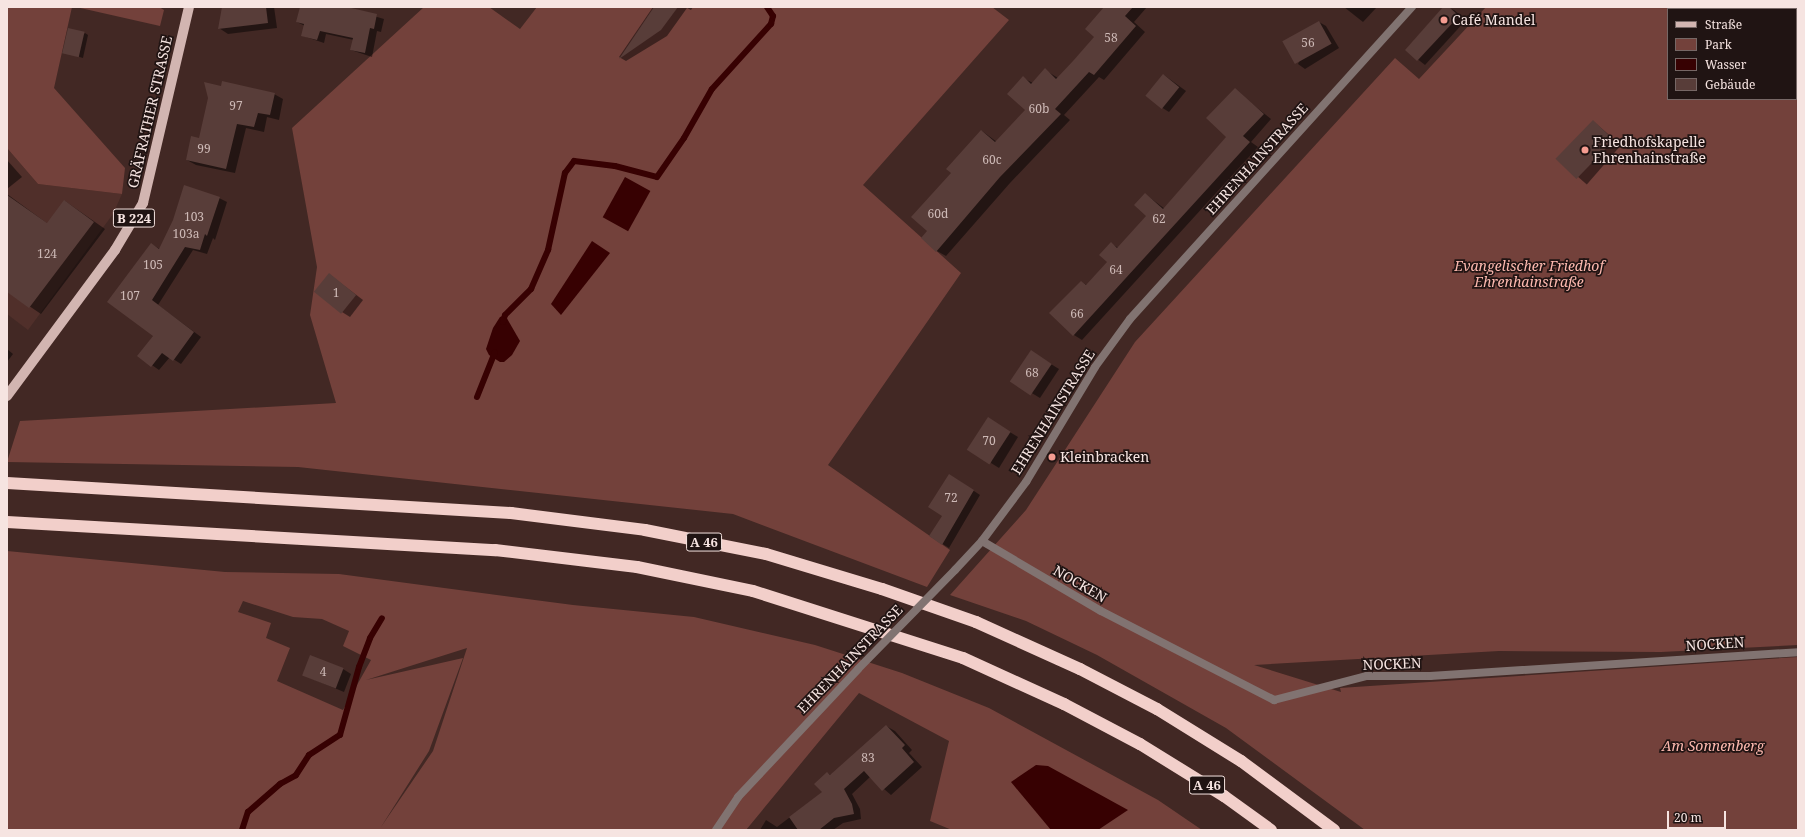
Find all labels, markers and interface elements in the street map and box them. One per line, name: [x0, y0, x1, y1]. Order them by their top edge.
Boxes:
legend: [1667, 8, 1797, 100]
place label: Café Mandel: [1452, 12, 1535, 28]
marker: Café Mandel: [1439, 15, 1449, 25]
text: Straße: [1705, 16, 1742, 33]
house number: 58: [1104, 31, 1118, 45]
street label: GRÄFRATHER STRASSE: [124, 34, 176, 190]
house number: 56: [1301, 36, 1315, 50]
text: Park: [1705, 36, 1732, 53]
text: Wasser: [1705, 56, 1746, 73]
text: Gebäude: [1705, 76, 1756, 93]
house number: 97: [229, 99, 243, 113]
street label: EHRENHAINSTRASSE: [1203, 100, 1311, 218]
house number: 60b: [1029, 102, 1049, 116]
place label: Friedhofskapelle Ehrenhainstraße: [1593, 134, 1706, 166]
house number: 99: [197, 142, 211, 156]
marker: Friedhofskapelle Ehrenhainstraße: [1580, 145, 1590, 155]
house number: 60c: [982, 153, 1002, 167]
road number: B 224: [112, 207, 156, 229]
house number: 60d: [928, 207, 948, 221]
house number: 103: [184, 210, 204, 224]
house number: 62: [1152, 212, 1166, 226]
house number: 103a: [173, 227, 199, 241]
house number: 124: [37, 247, 57, 261]
house number: 105: [143, 258, 163, 272]
park label: Evangelischer Friedhof Ehrenhainstraße: [1454, 258, 1604, 290]
house number: 64: [1109, 263, 1123, 277]
house number: 1: [333, 286, 339, 300]
house number: 107: [120, 289, 140, 303]
house number: 66: [1070, 307, 1084, 321]
street label: EHRENHAINSTRASSE: [1008, 346, 1098, 478]
house number: 68: [1025, 366, 1039, 380]
house number: 70: [982, 434, 996, 448]
place label: Kleinbracken: [1060, 449, 1149, 465]
marker: Kleinbracken: [1047, 452, 1057, 462]
house number: 72: [944, 491, 958, 505]
road number: A 46: [686, 531, 722, 553]
street label: NOCKEN: [1050, 562, 1110, 606]
street label: EHRENHAINSTRASSE: [794, 601, 906, 717]
street label: NOCKEN: [1685, 634, 1745, 654]
street label: NOCKEN: [1362, 655, 1422, 673]
house number: 4: [320, 665, 326, 679]
park label: Am Sonnenberg: [1662, 738, 1764, 754]
house number: 83: [861, 751, 875, 765]
road number: A 46: [1189, 774, 1225, 796]
scale bar: [1669, 803, 1728, 829]
text: 20 m: [1674, 809, 1702, 826]

